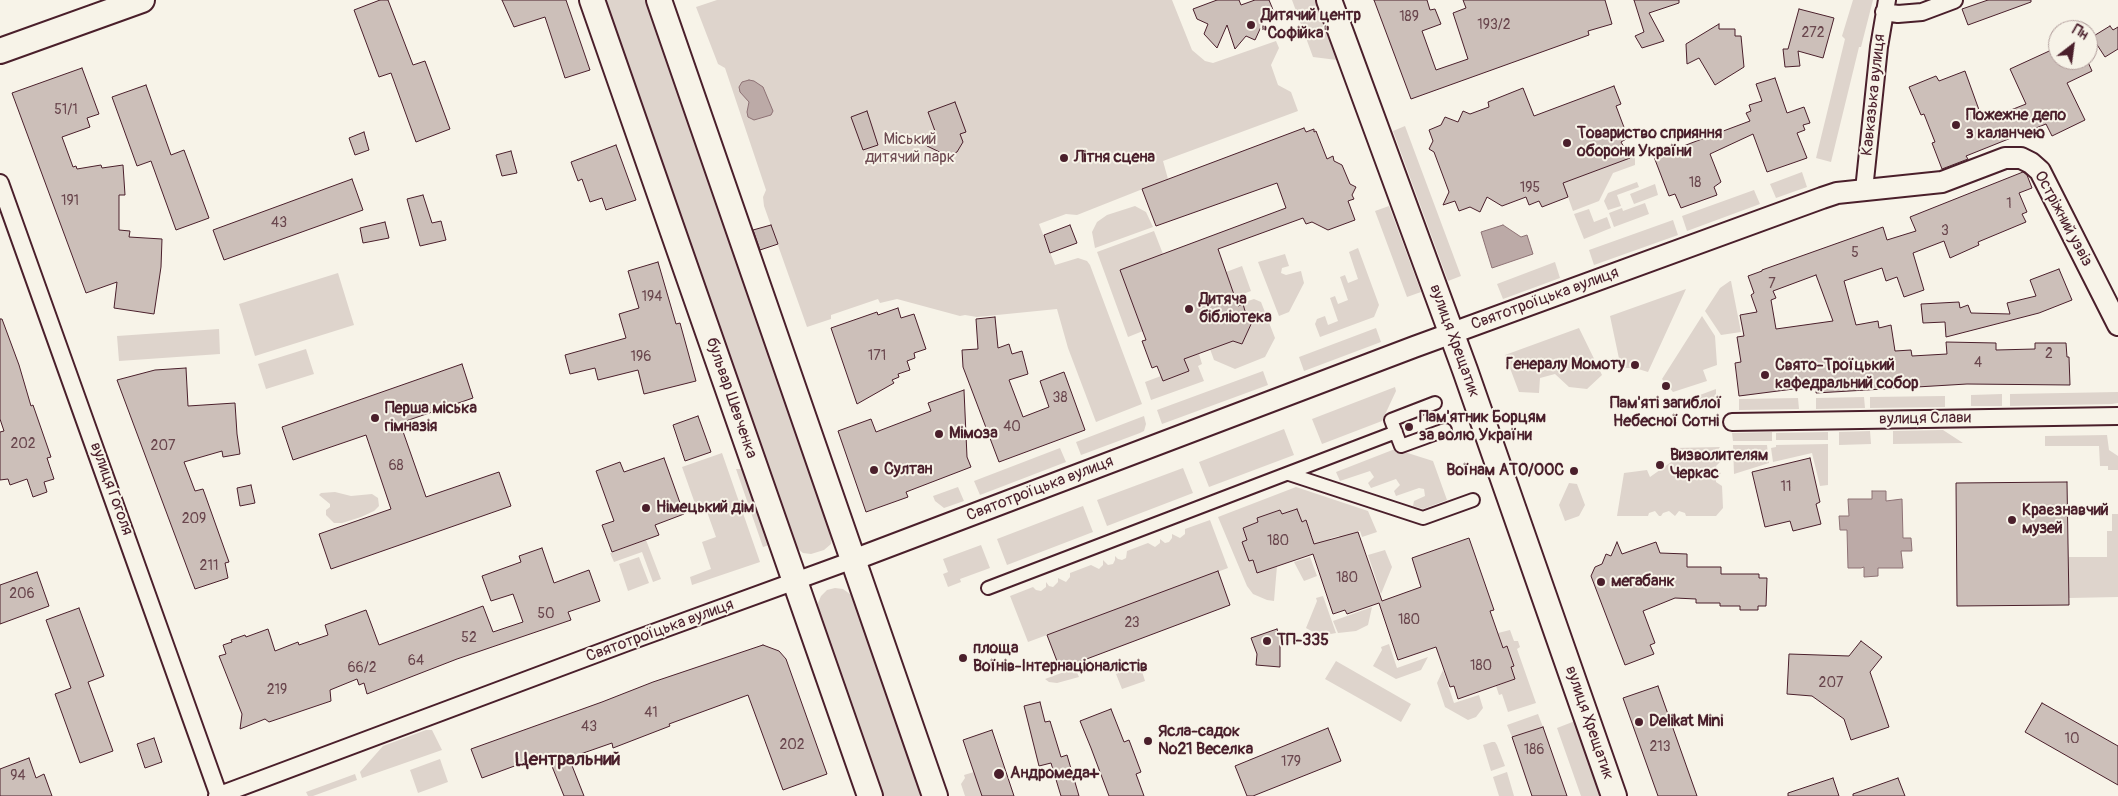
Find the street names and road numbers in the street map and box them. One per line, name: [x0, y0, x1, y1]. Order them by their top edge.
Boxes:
street label: Кавказька вулиця: [1858, 33, 1890, 157]
street label: Остріжний узвіз: [2030, 168, 2096, 270]
street label: Святотроїцька вулиця: [1469, 263, 1621, 335]
street label: вулиця Хрещатик: [1425, 282, 1483, 400]
street label: бульвар Шевченка: [701, 335, 761, 461]
street label: вулиця Слави: [1879, 409, 1971, 429]
street label: вулиця Гоголя: [85, 440, 137, 538]
street label: Святотроїцька вулиця: [964, 452, 1116, 526]
street label: Святотроїцька вулиця: [584, 595, 736, 667]
street label: вулиця Хрещатик: [1561, 664, 1617, 782]

